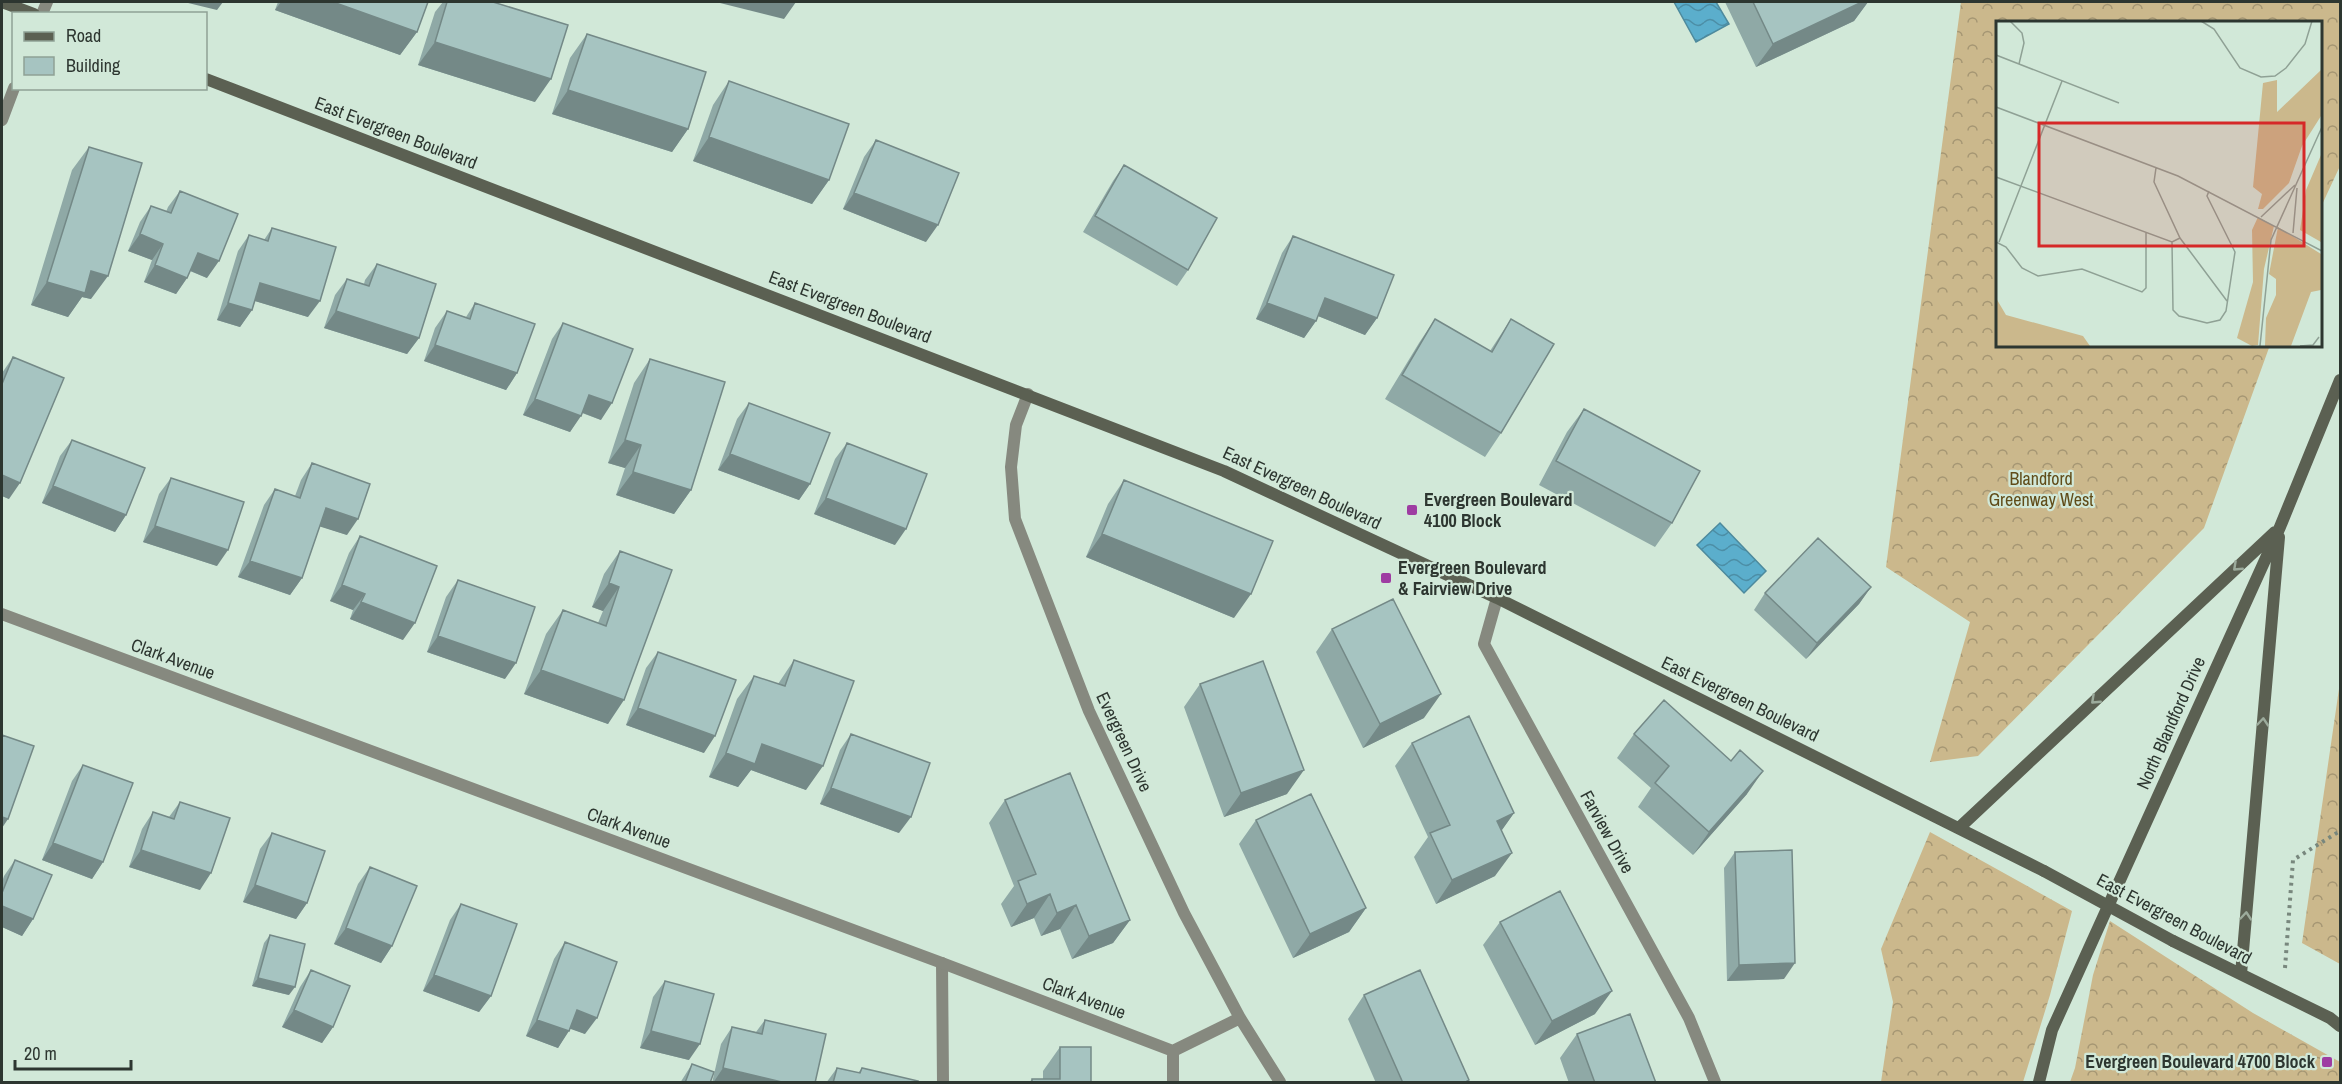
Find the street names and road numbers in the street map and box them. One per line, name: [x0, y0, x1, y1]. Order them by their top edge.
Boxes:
street label: East Evergreen Boulevard: [311, 90, 481, 175]
street label: East Evergreen Boulevard: [765, 264, 935, 349]
street label: East Evergreen Boulevard: [1219, 440, 1386, 535]
street label: Clark Avenue: [128, 632, 219, 685]
street label: East Evergreen Boulevard: [1657, 650, 1823, 748]
street label: North Blandford Drive: [2130, 653, 2211, 793]
street label: Evergreen Drive: [1090, 688, 1158, 796]
street label: Farview Drive: [1574, 786, 1640, 878]
street label: Clark Avenue: [584, 801, 675, 854]
street label: East Evergreen Boulevard: [2092, 867, 2256, 970]
street label: Clark Avenue: [1039, 970, 1130, 1025]

